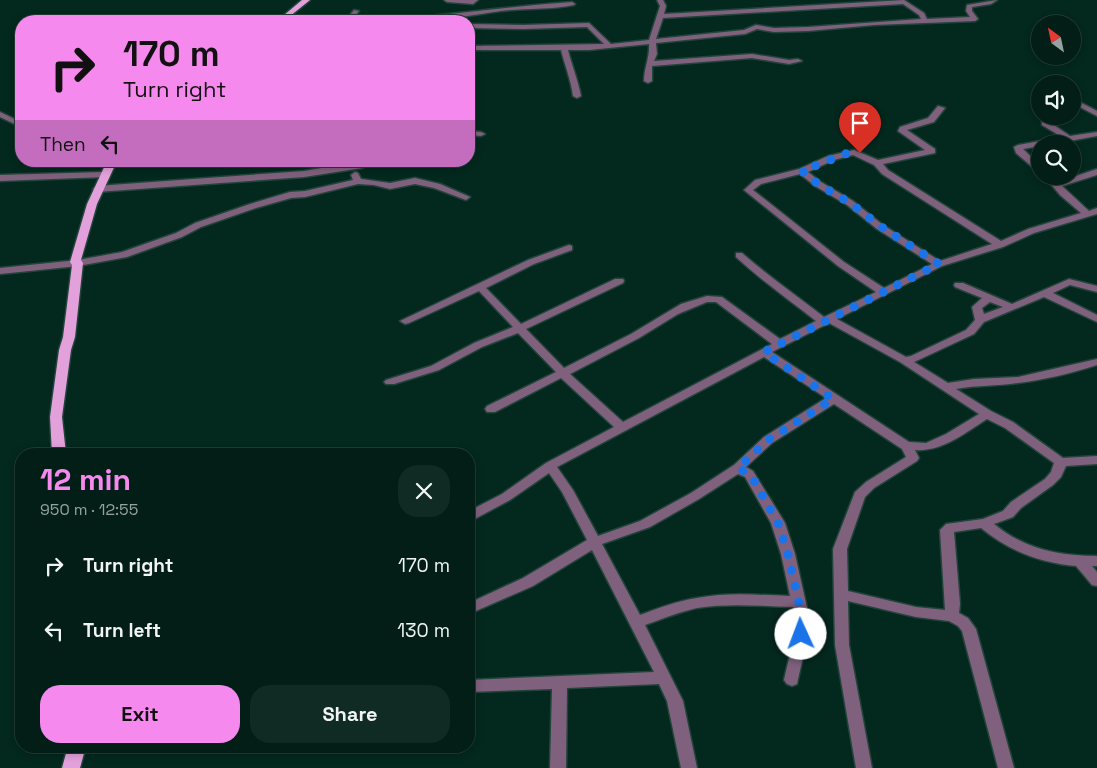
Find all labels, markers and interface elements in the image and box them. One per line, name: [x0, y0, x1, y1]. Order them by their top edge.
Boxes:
north arrow: [1031, 15, 1081, 65]
map controls: [1031, 15, 1081, 185]
text: 170 m: [123, 32, 220, 76]
icon: right: [40, 35, 105, 100]
text: Turn right: [123, 75, 226, 103]
button: sound: [1031, 75, 1081, 125]
pin: [839, 102, 881, 153]
icon: arrive: [846, 109, 874, 137]
icon: left: [96, 130, 124, 158]
text: Then: [40, 132, 86, 157]
button: search: [1031, 135, 1081, 185]
text: 12 min: [40, 460, 131, 499]
button: close: [398, 465, 450, 517]
text: 950 m · 12:55: [40, 499, 138, 520]
icon: right: [40, 552, 68, 580]
text: Turn right: [83, 553, 173, 578]
text: 170 m: [398, 553, 450, 578]
position arrow: [774, 607, 826, 659]
icon: left: [40, 617, 68, 645]
text: Turn left: [83, 618, 161, 643]
text: 130 m: [397, 618, 450, 643]
button: Exit: [40, 685, 240, 743]
button: Share: [250, 685, 450, 743]

